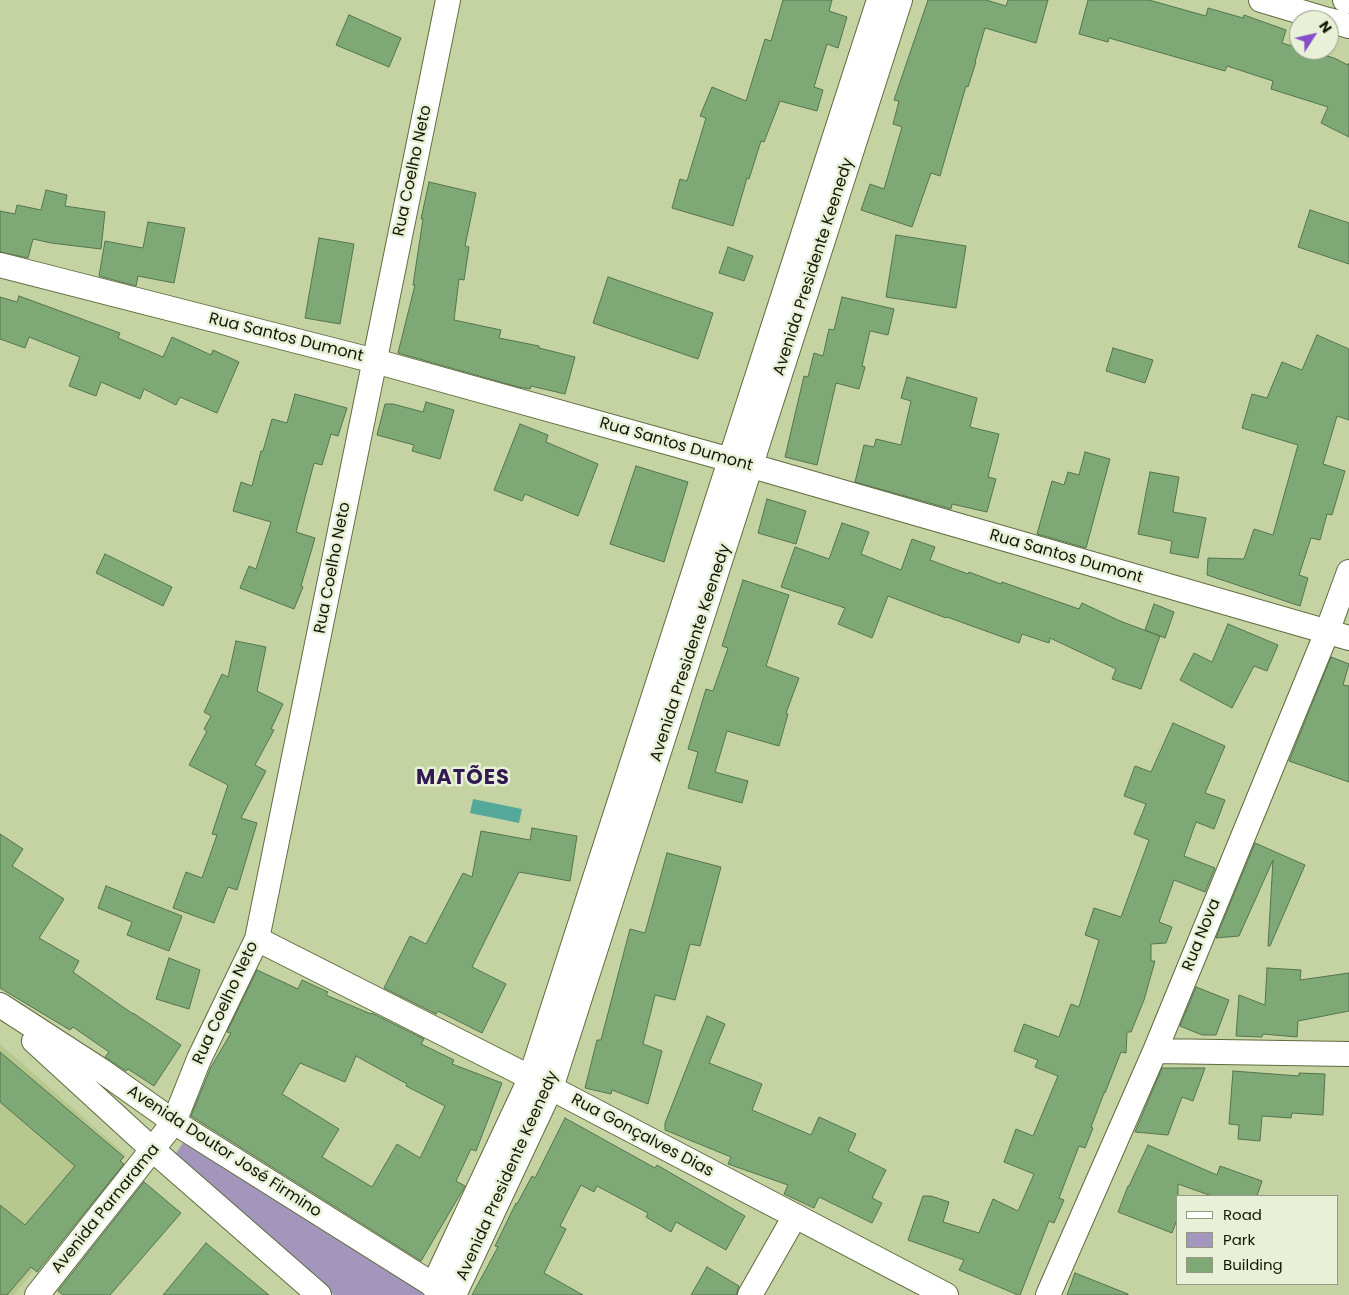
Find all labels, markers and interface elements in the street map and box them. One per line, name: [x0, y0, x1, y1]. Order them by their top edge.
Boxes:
north arrow: [1289, 10, 1339, 60]
text: N: [1314, 17, 1337, 37]
street label: Rua Coelho Neto: [390, 104, 436, 238]
street label: Avenida Presidente Keenedy: [770, 156, 858, 378]
street label: Rua Santos Dumont: [207, 310, 365, 366]
street label: Rua Santos Dumont: [597, 414, 755, 476]
street label: Rua Coelho Neto: [311, 501, 355, 635]
street label: Rua Santos Dumont: [987, 526, 1145, 588]
street label: Avenida Presidente Keenedy: [647, 542, 735, 764]
district label: MATÕES: [415, 766, 511, 792]
street label: Rua Nova: [1179, 896, 1225, 974]
street label: Rua Coelho Neto: [189, 938, 263, 1068]
street label: Avenida Presidente Keenedy: [453, 1068, 563, 1284]
street label: Avenida Doutor José Firmino: [123, 1082, 325, 1222]
street label: Rua Gonçalves Dias: [568, 1090, 716, 1182]
street label: Avenida Parnarama: [48, 1140, 164, 1278]
legend: [1176, 1195, 1339, 1285]
text: Road: [1223, 1204, 1262, 1225]
text: Park: [1223, 1229, 1255, 1250]
text: Building: [1223, 1254, 1283, 1275]

